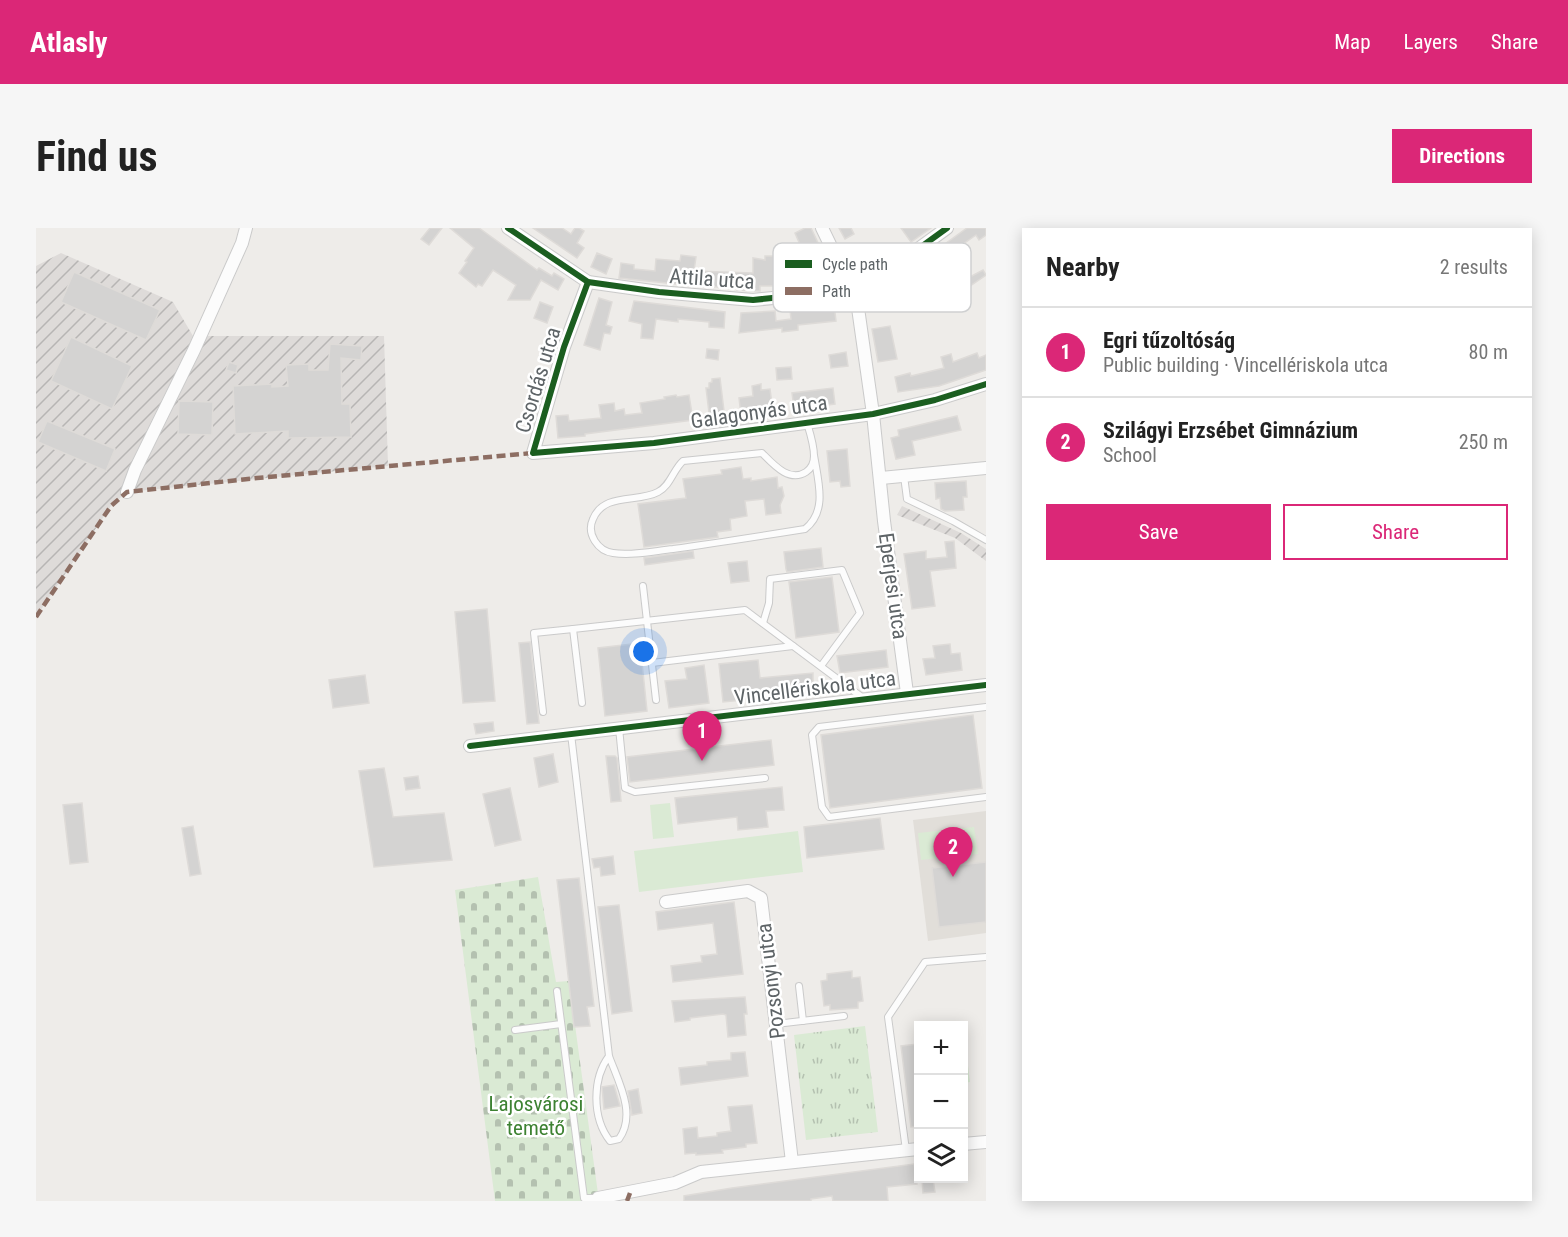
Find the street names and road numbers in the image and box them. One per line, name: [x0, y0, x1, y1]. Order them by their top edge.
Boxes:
street label: Attila utca: [669, 264, 755, 294]
street label: Csordás utca: [511, 324, 565, 436]
street label: Galagonyás utca: [689, 391, 829, 433]
street label: Eperjesi utca: [874, 531, 912, 641]
street label: Vincellériskola utca: [733, 666, 897, 710]
street label: Pozsonyi utca: [752, 922, 790, 1040]

